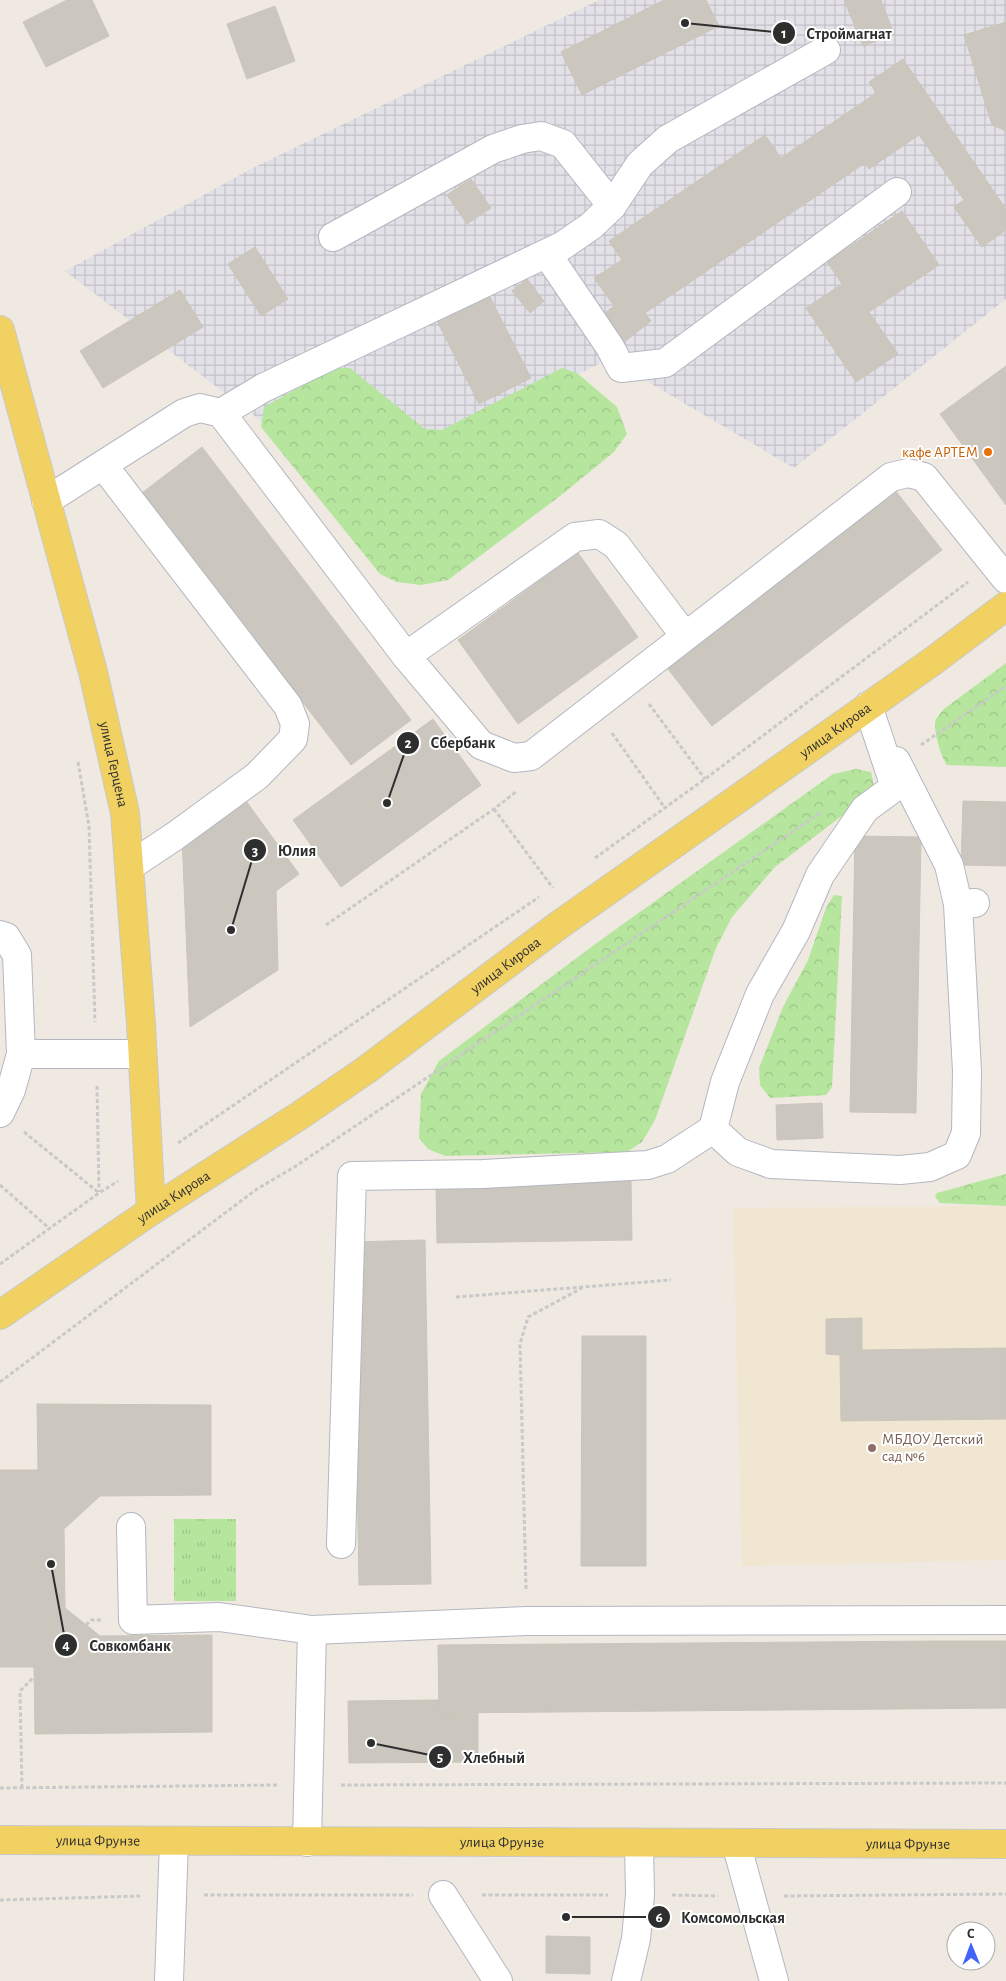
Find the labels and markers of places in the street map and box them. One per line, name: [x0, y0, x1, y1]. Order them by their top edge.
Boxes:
callout: Строймагнат: [771, 17, 902, 48]
place label: кафе АРТЕМ: [902, 445, 978, 460]
marker: кафе АРТЕМ: [982, 446, 994, 458]
callout: Сбербанк: [396, 727, 506, 758]
callout: Юлия: [243, 835, 326, 866]
place label: МБДОУ Детский сад №6: [882, 1432, 983, 1464]
marker: МБДОУ Детский сад №6: [866, 1442, 878, 1454]
callout: Совкомбанк: [54, 1630, 180, 1661]
callout: Хлебный: [428, 1742, 535, 1773]
callout: Комсомольская: [646, 1902, 795, 1933]

